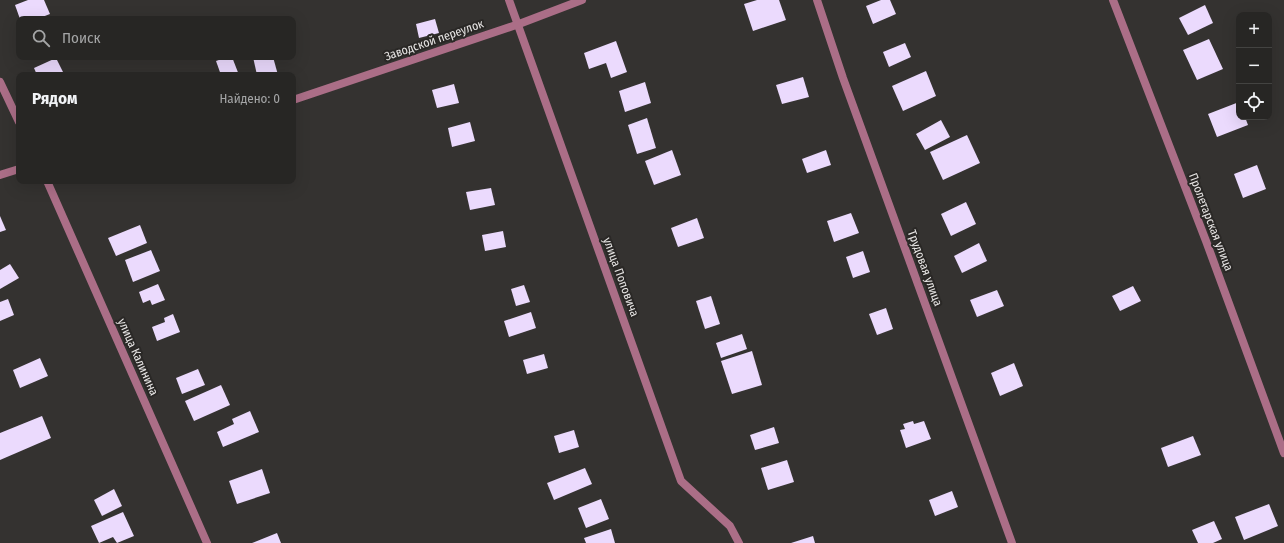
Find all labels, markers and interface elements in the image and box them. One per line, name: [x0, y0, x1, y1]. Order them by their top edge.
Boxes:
map controls: [1236, 12, 1272, 120]
button: +: [1236, 12, 1272, 48]
search box: [16, 16, 296, 60]
street label: Заводской переулок: [383, 16, 486, 64]
icon: search: [30, 27, 52, 49]
text: Поиск: [62, 29, 100, 47]
button: −: [1236, 48, 1272, 84]
button: locate: [1236, 84, 1272, 120]
text: Рядом: [32, 88, 77, 109]
text: Найдено: 0: [219, 91, 280, 106]
street label: Пролетарская улица: [1186, 171, 1236, 273]
street label: Трудовая улица: [905, 228, 945, 308]
street label: улица Поповича: [600, 235, 642, 319]
street label: улица Калинина: [115, 316, 161, 398]

